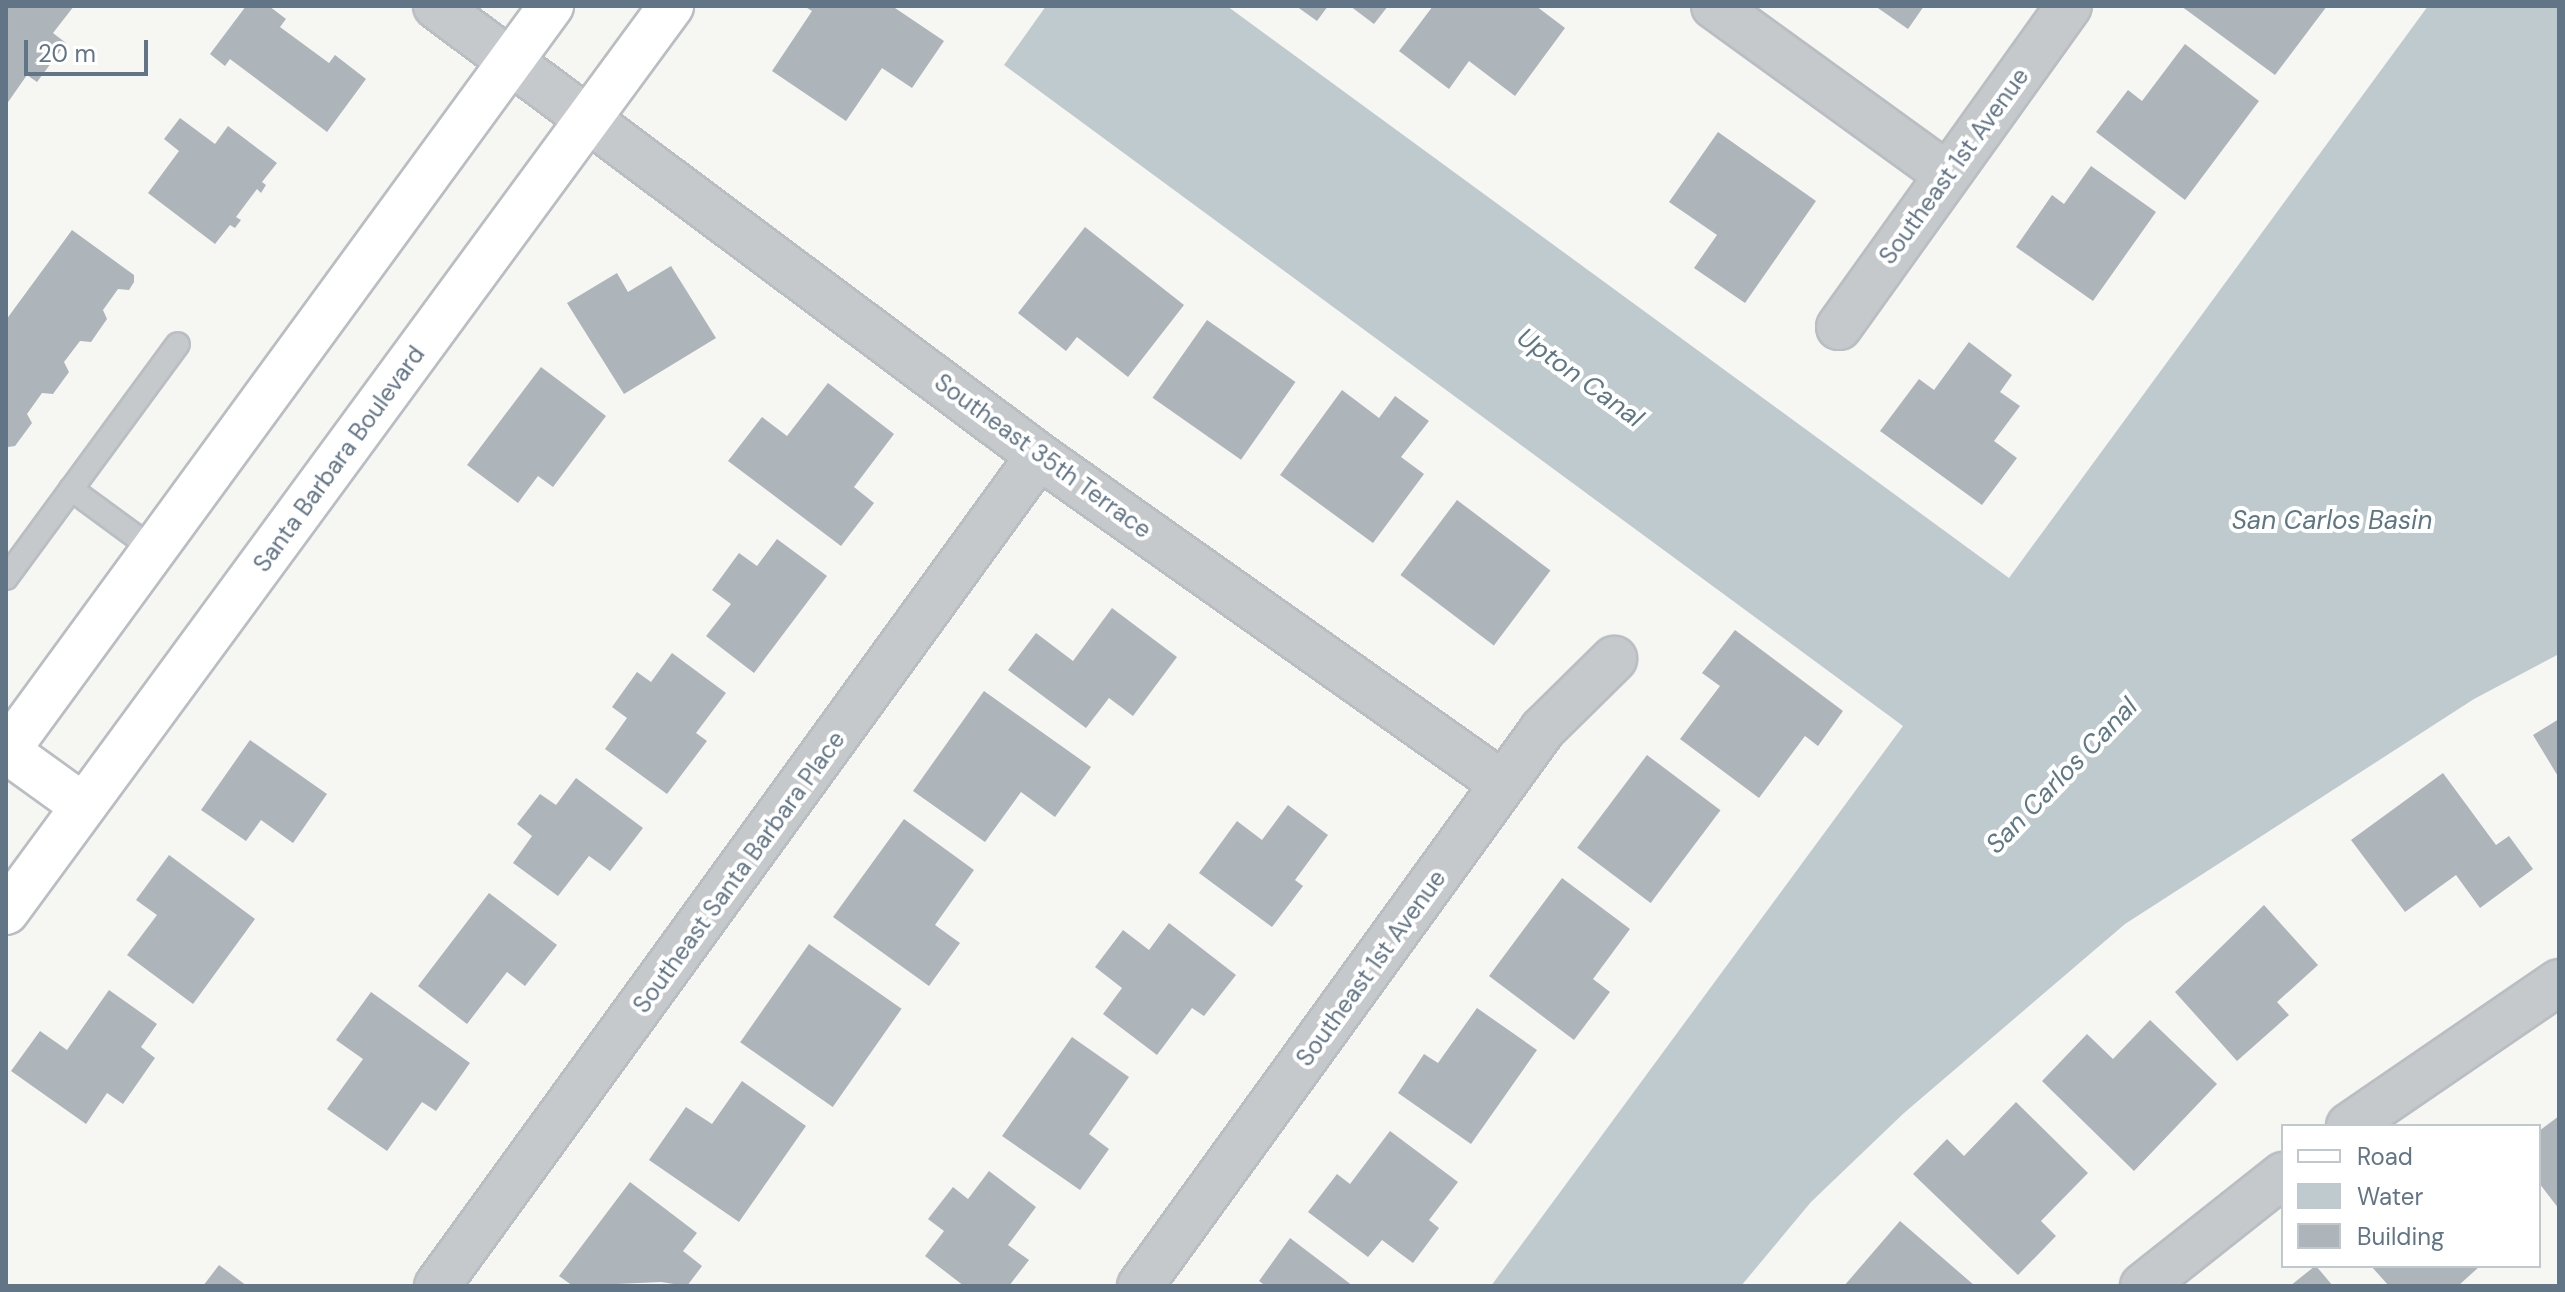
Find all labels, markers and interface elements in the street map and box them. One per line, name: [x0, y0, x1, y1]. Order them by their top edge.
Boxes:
scale bar: [28, 24, 152, 74]
text: 20 m: [38, 38, 96, 69]
street label: Southeast 1st Avenue: [1873, 62, 2035, 270]
water label: Upton Canal: [1511, 322, 1649, 434]
street label: Santa Barbara Boulevard: [247, 341, 431, 577]
street label: Southeast 35th Terrace: [929, 368, 1157, 544]
water label: San Carlos Basin: [2232, 505, 2432, 537]
water label: San Carlos Canal: [1980, 692, 2144, 860]
street label: Southeast Santa Barbara Place: [627, 726, 851, 1018]
street label: Southeast 1st Avenue: [1290, 864, 1452, 1072]
legend: [2281, 1124, 2541, 1268]
text: Road: [2357, 1141, 2413, 1172]
text: Water: [2357, 1181, 2423, 1212]
text: Building: [2357, 1221, 2444, 1252]

